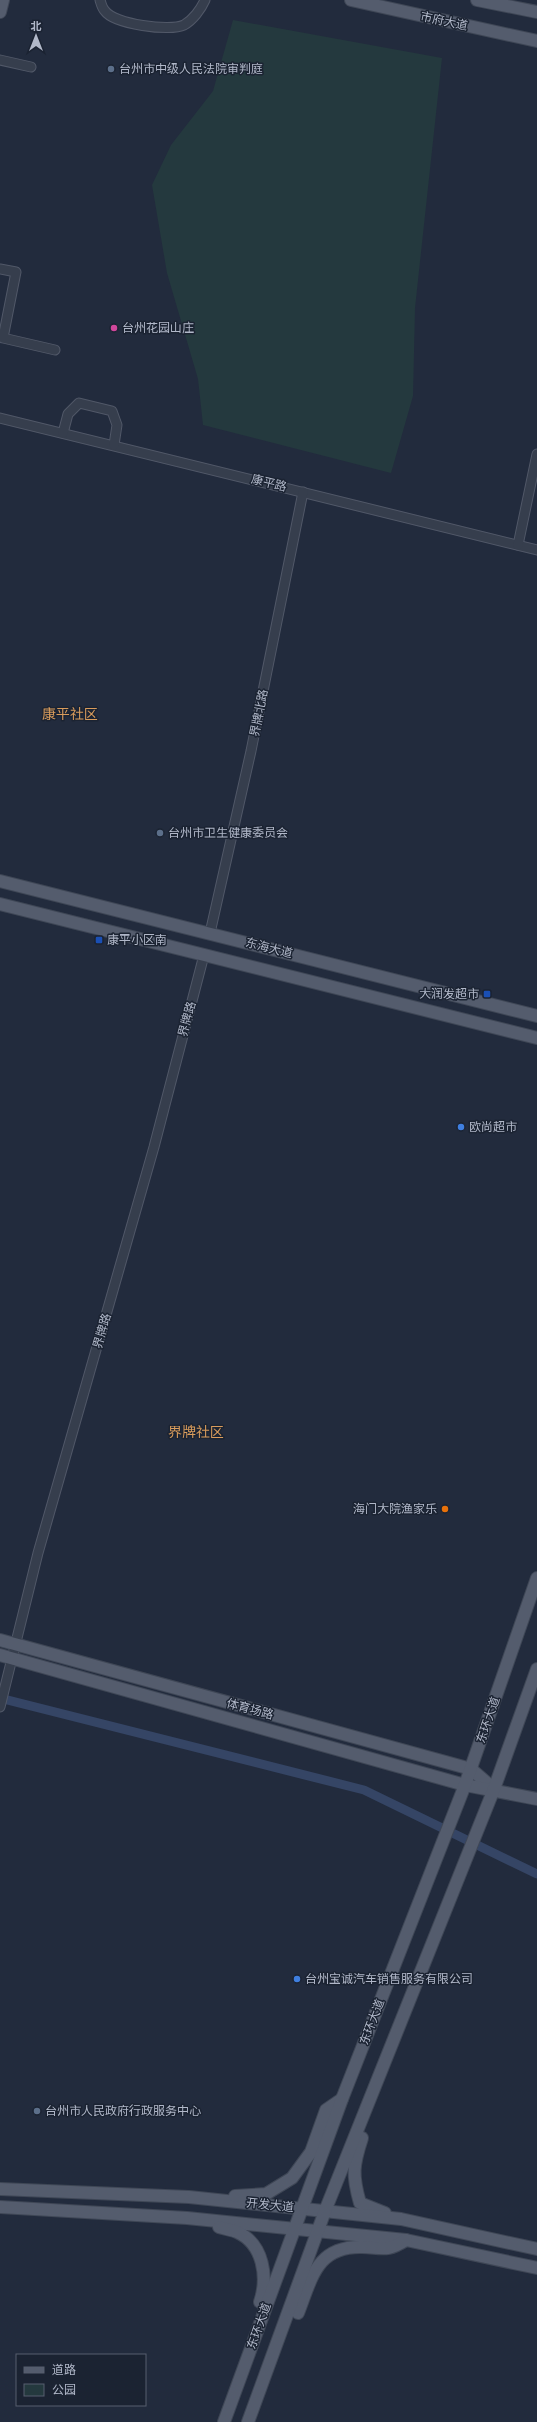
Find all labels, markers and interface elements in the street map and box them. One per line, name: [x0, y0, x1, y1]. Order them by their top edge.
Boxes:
street label: 市府大道: [419, 9, 469, 33]
north arrow: [16, 16, 56, 56]
text: 北: [31, 20, 42, 33]
place label: 台州市中级人民法院审判庭: [119, 62, 263, 76]
marker: 台州市中级人民法院审判庭: [106, 64, 116, 74]
place label: 台州花园山庄: [122, 321, 194, 335]
marker: 台州花园山庄: [109, 323, 119, 333]
street label: 康平路: [250, 472, 288, 494]
street label: 界牌北路: [248, 688, 270, 738]
district label: 康平社区: [42, 706, 98, 723]
place label: 台州市卫生健康委员会: [168, 826, 288, 840]
marker: 台州市卫生健康委员会: [155, 828, 165, 838]
place label: 康平小区南: [107, 933, 167, 947]
marker: 康平小区南: [94, 935, 104, 945]
street label: 东海大道: [244, 935, 294, 961]
place label: 大润发超市: [419, 987, 479, 1001]
marker: 大润发超市: [482, 989, 492, 999]
street label: 界牌路: [176, 1000, 198, 1038]
place label: 欧尚超市: [469, 1120, 517, 1134]
marker: 欧尚超市: [456, 1122, 466, 1132]
street label: 界牌路: [90, 1312, 114, 1350]
district label: 界牌社区: [168, 1424, 224, 1441]
place label: 海门大院渔家乐: [353, 1502, 437, 1516]
marker: 海门大院渔家乐: [440, 1504, 450, 1514]
street label: 东环大道: [474, 1695, 502, 1745]
street label: 体育场路: [225, 1696, 275, 1722]
place label: 台州宝诚汽车销售服务有限公司: [305, 1972, 473, 1986]
marker: 台州宝诚汽车销售服务有限公司: [292, 1974, 302, 1984]
street label: 东环大道: [357, 1997, 387, 2047]
place label: 台州市人民政府行政服务中心: [45, 2104, 201, 2118]
marker: 台州市人民政府行政服务中心: [32, 2106, 42, 2116]
street label: 开发大道: [245, 2196, 295, 2214]
street label: 东环大道: [244, 2301, 274, 2351]
legend: [16, 2354, 146, 2406]
text: 道路: [52, 2363, 76, 2377]
text: 公园: [52, 2383, 76, 2397]

